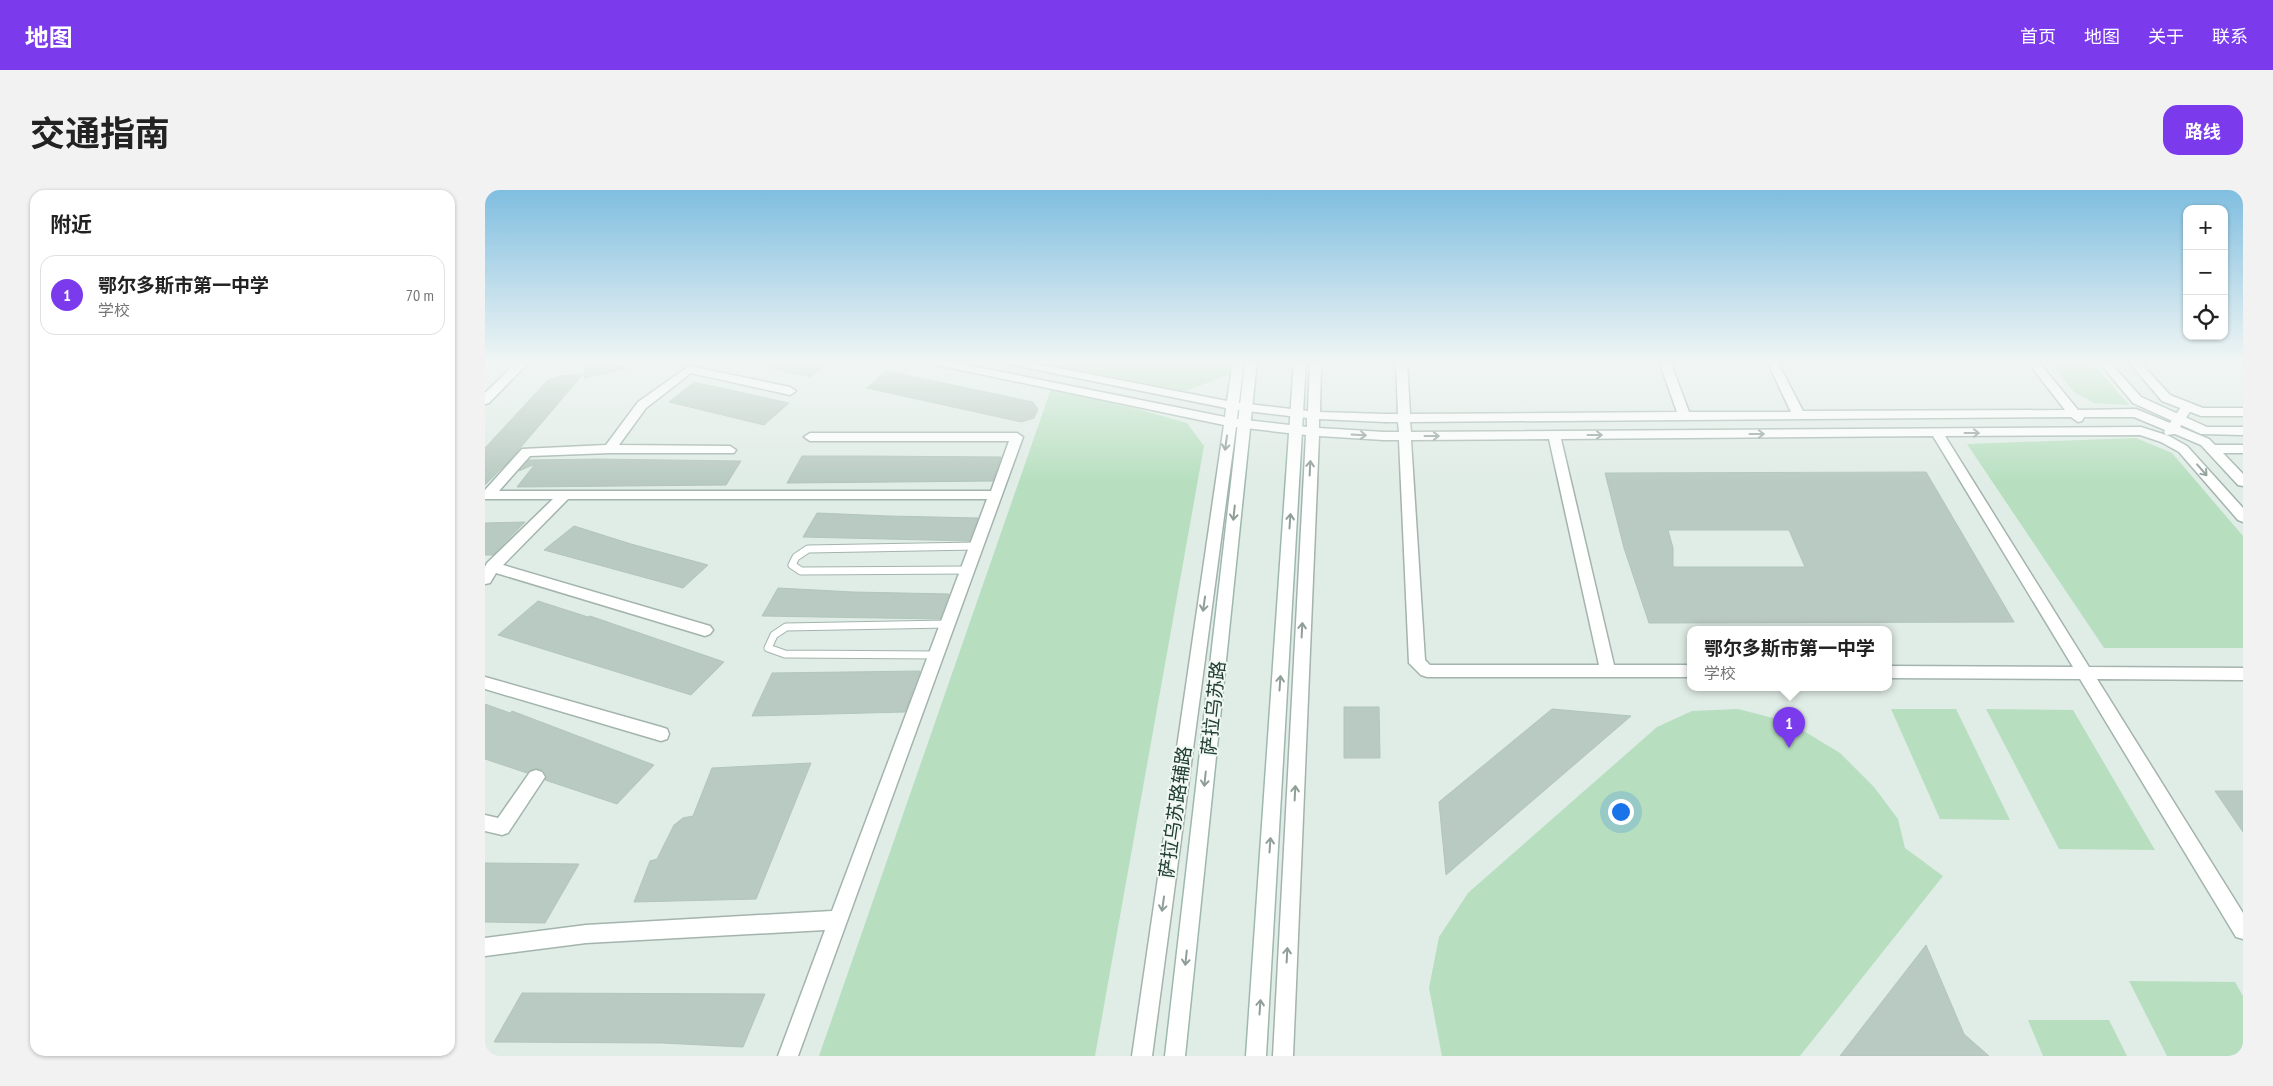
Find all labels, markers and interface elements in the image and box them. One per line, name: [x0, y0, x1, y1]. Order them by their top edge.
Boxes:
text: 地图: [25, 22, 73, 53]
text: 首页: [2020, 25, 2056, 48]
text: 地图: [2084, 25, 2120, 48]
text: 关于: [2148, 25, 2184, 48]
text: 联系: [2212, 25, 2248, 48]
button: 路线: [2163, 105, 2243, 155]
text: 交通指南: [30, 110, 170, 156]
map controls: [2183, 205, 2228, 340]
button: +: [2183, 205, 2228, 250]
text: 附近: [50, 211, 92, 238]
button: −: [2183, 250, 2228, 295]
text: 鄂尔多斯市第一中学: [98, 273, 269, 297]
text: 1: [63, 285, 71, 305]
text: 70 m: [406, 285, 434, 305]
button: locate: [2183, 295, 2228, 340]
text: 学校: [98, 300, 130, 320]
one-way arrow: [1964, 428, 1980, 437]
one-way arrow: [1749, 429, 1765, 439]
one-way arrow: [1351, 430, 1367, 439]
one-way arrow: [1586, 430, 1603, 440]
one-way arrow: [1424, 431, 1440, 441]
one-way arrow: [1221, 435, 1231, 451]
one-way arrow: [1305, 460, 1314, 476]
one-way arrow: [2196, 463, 2207, 476]
one-way arrow: [1229, 505, 1239, 521]
one-way arrow: [1286, 513, 1295, 529]
one-way arrow: [1199, 596, 1209, 612]
one-way arrow: [1298, 622, 1307, 638]
popup: [1687, 626, 1892, 691]
text: 鄂尔多斯市第一中学: [1704, 636, 1875, 660]
street label: 萨拉乌苏路: [1196, 659, 1230, 757]
text: 学校: [1704, 663, 1736, 683]
one-way arrow: [1275, 675, 1284, 691]
pin: 1: [1773, 707, 1805, 748]
street label: 萨拉乌苏路辅路: [1154, 744, 1196, 880]
one-way arrow: [1200, 771, 1210, 787]
one-way arrow: [1290, 785, 1300, 801]
your location: [1608, 799, 1634, 825]
one-way arrow: [1265, 837, 1274, 853]
one-way arrow: [1158, 896, 1168, 912]
one-way arrow: [1283, 947, 1292, 963]
one-way arrow: [1181, 950, 1191, 966]
one-way arrow: [1255, 1000, 1264, 1016]

